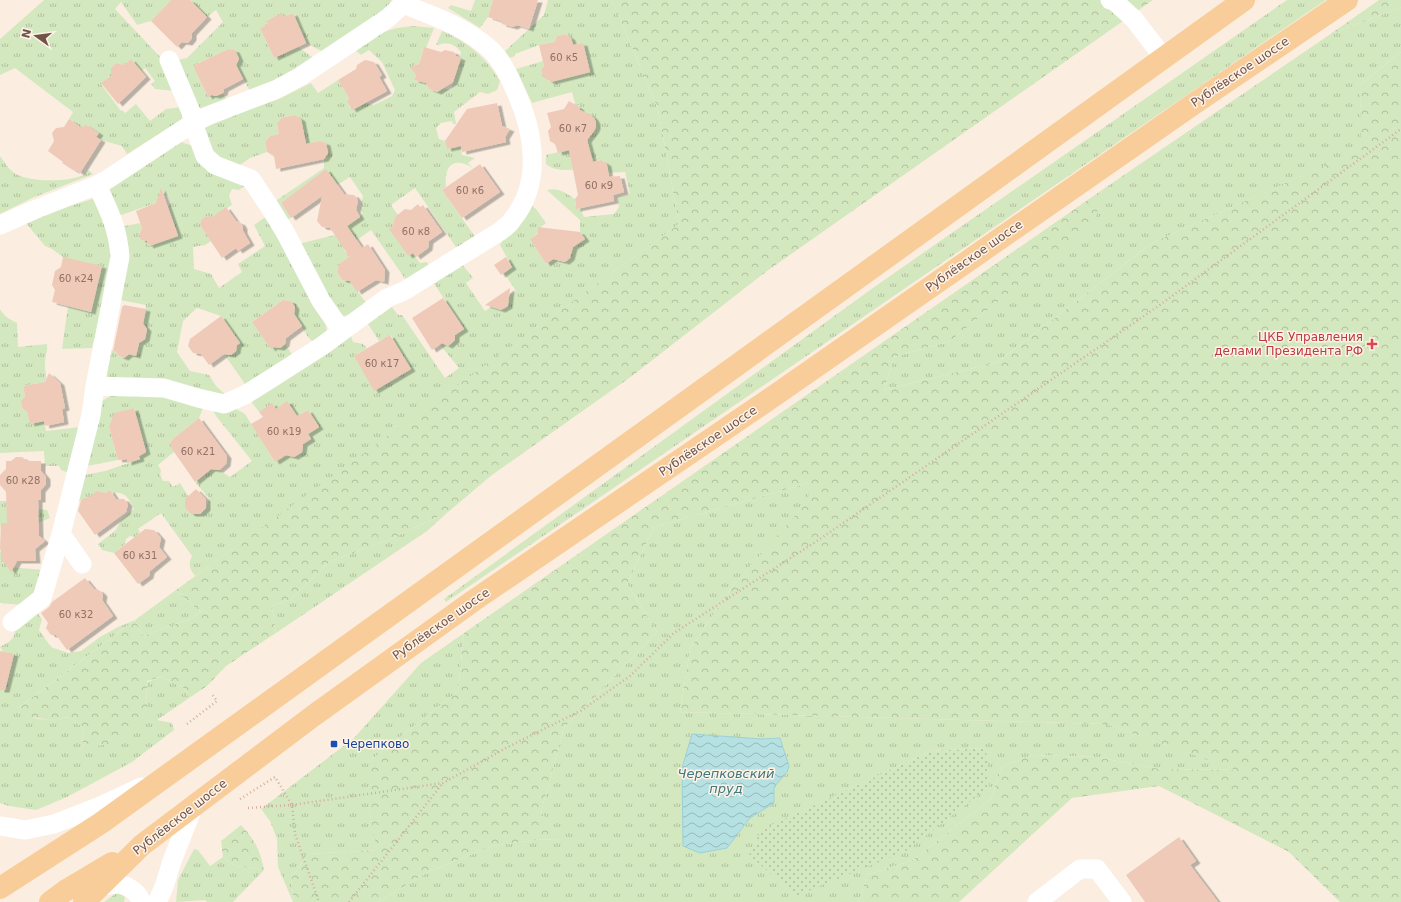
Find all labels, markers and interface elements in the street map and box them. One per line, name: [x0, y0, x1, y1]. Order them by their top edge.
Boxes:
north arrow: [16, 16, 56, 56]
text: N: [19, 28, 34, 40]
street label: Рублёвское шоссе: [1188, 34, 1292, 110]
house number: 60 к5: [550, 52, 578, 63]
house number: 60 к7: [559, 123, 587, 134]
house number: 60 к9: [585, 180, 613, 191]
house number: 60 к6: [456, 185, 484, 196]
street label: Рублёвское шоссе: [923, 217, 1025, 295]
house number: 60 к8: [402, 226, 430, 237]
house number: 60 к24: [59, 273, 93, 284]
place label: ЦКБ Управления делами Президента РФ: [1214, 330, 1363, 358]
marker: ЦКБ Управления делами Президента РФ: [1366, 338, 1378, 350]
house number: 60 к17: [365, 358, 399, 369]
street label: Рублёвское шоссе: [656, 403, 760, 479]
house number: 60 к19: [267, 426, 301, 437]
house number: 60 к21: [181, 446, 215, 457]
house number: 60 к28: [6, 475, 40, 486]
house number: 60 к31: [123, 550, 157, 561]
street label: Рублёвское шоссе: [390, 585, 492, 663]
house number: 60 к32: [59, 609, 93, 620]
place label: Черепково: [342, 737, 409, 751]
marker: Черепково: [329, 739, 339, 749]
water label: Черепковский пруд: [677, 766, 775, 796]
street label: Рублёвское шоссе: [130, 776, 230, 858]

